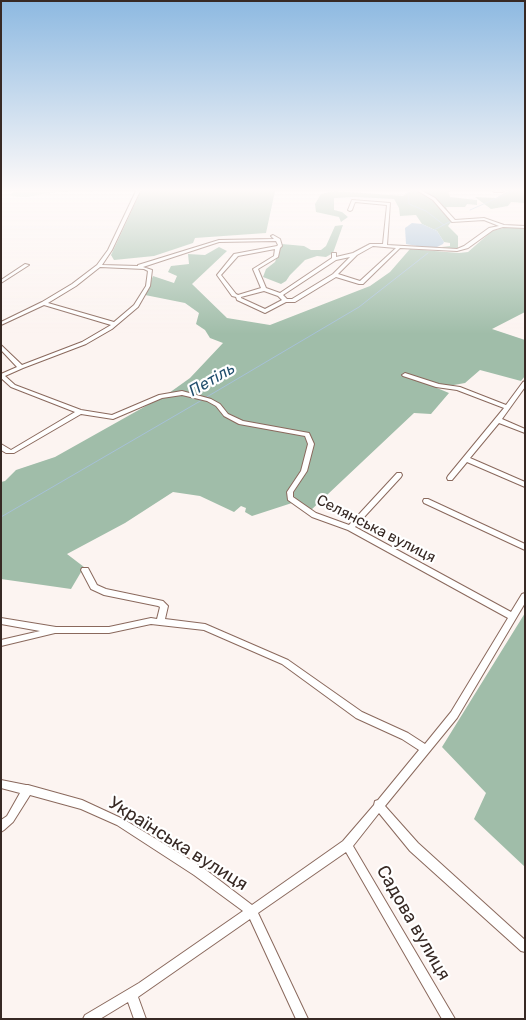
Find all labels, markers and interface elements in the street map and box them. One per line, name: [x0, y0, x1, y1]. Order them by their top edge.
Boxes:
water label: Петіль: [186, 359, 238, 401]
street label: Селянська вулиця: [313, 491, 439, 567]
street label: Українська вулиця: [104, 792, 252, 896]
street label: Садова вулиця: [371, 862, 455, 984]

